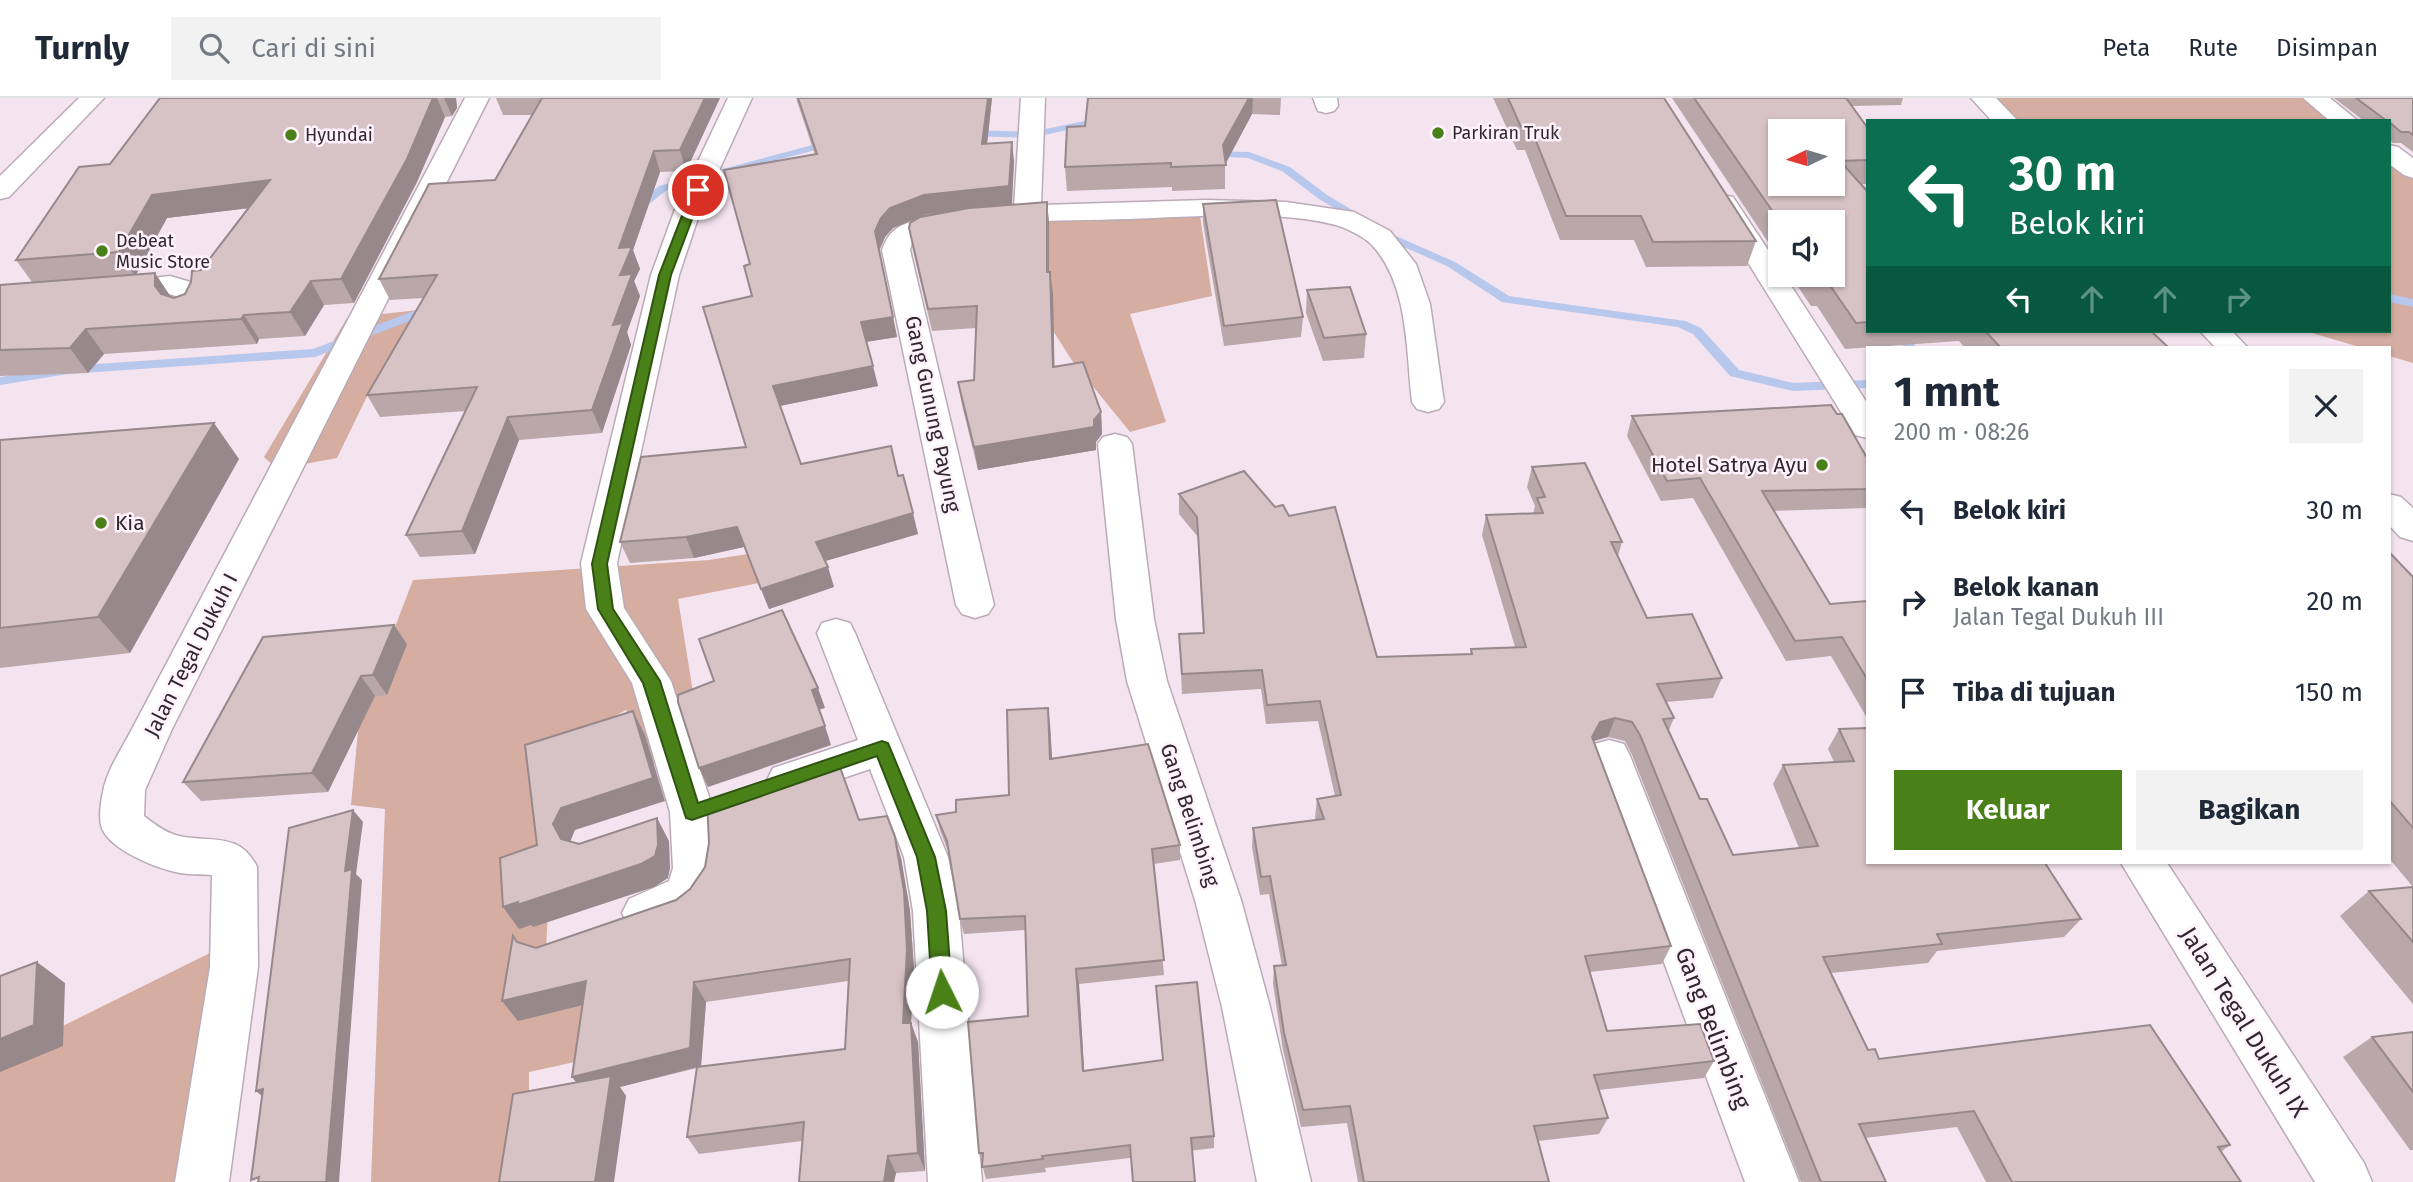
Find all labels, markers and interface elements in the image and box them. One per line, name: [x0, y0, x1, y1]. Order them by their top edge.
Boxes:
search box: [171, 17, 661, 80]
text: Turnly: [35, 28, 129, 68]
icon: search: [195, 29, 233, 67]
text: Cari di sini: [251, 33, 376, 64]
text: Peta: [2102, 34, 2150, 62]
text: Rute: [2188, 34, 2238, 62]
text: Disimpan: [2276, 34, 2378, 62]
north arrow: [1768, 119, 1844, 196]
map controls: [1768, 119, 1845, 287]
place label: Parkiran Truk: [1452, 122, 1560, 144]
place label: Hyundai: [305, 124, 373, 146]
marker: Parkiran Truk: [1430, 125, 1446, 141]
marker: Hyundai: [283, 127, 299, 143]
text: 30 m: [2009, 144, 2116, 203]
icon: left: [1894, 147, 1985, 238]
pin: [668, 160, 728, 220]
icon: arrive: [679, 171, 717, 209]
text: Belok kiri: [2009, 204, 2145, 242]
button: sound: [1768, 210, 1845, 287]
place label: Debeat Music Store: [116, 230, 210, 273]
marker: Debeat Music Store: [94, 243, 110, 259]
icon: left: [2000, 280, 2038, 318]
icon: ahead: [2073, 280, 2111, 318]
icon: ahead: [2146, 280, 2184, 318]
icon: right: [2219, 280, 2257, 318]
street label: Gang Gunung Payung: [899, 313, 967, 515]
text: 1 mnt: [1894, 367, 1999, 417]
button: close: [2289, 369, 2363, 443]
text: 200 m · 08:26: [1894, 418, 2029, 446]
place label: Hotel Satrya Ayu: [1651, 452, 1808, 478]
marker: Hotel Satrya Ayu: [1814, 457, 1830, 473]
icon: left: [1894, 492, 1932, 530]
text: Belok kiri: [1953, 495, 2066, 526]
text: 30 m: [2306, 495, 2363, 526]
place label: Kia: [115, 510, 145, 536]
marker: Kia: [93, 515, 109, 531]
street label: Jalan Tegal Dukuh I: [139, 569, 243, 741]
text: Belok kanan: [1953, 572, 2099, 603]
icon: right: [1894, 583, 1932, 621]
text: 20 m: [2306, 586, 2363, 617]
text: Jalan Tegal Dukuh III: [1953, 603, 2164, 631]
icon: arrive: [1894, 674, 1932, 712]
text: Tiba di tujuan: [1953, 677, 2115, 708]
text: 150 m: [2295, 677, 2363, 708]
street label: Gang Belimbing: [1155, 740, 1225, 890]
button: Keluar: [1894, 770, 2122, 850]
button: Bagikan: [2136, 770, 2363, 850]
street label: Jalan Tegal Dukuh IX: [2174, 922, 2314, 1122]
street label: Gang Belimbing: [1669, 943, 1757, 1113]
position arrow: [905, 955, 979, 1029]

